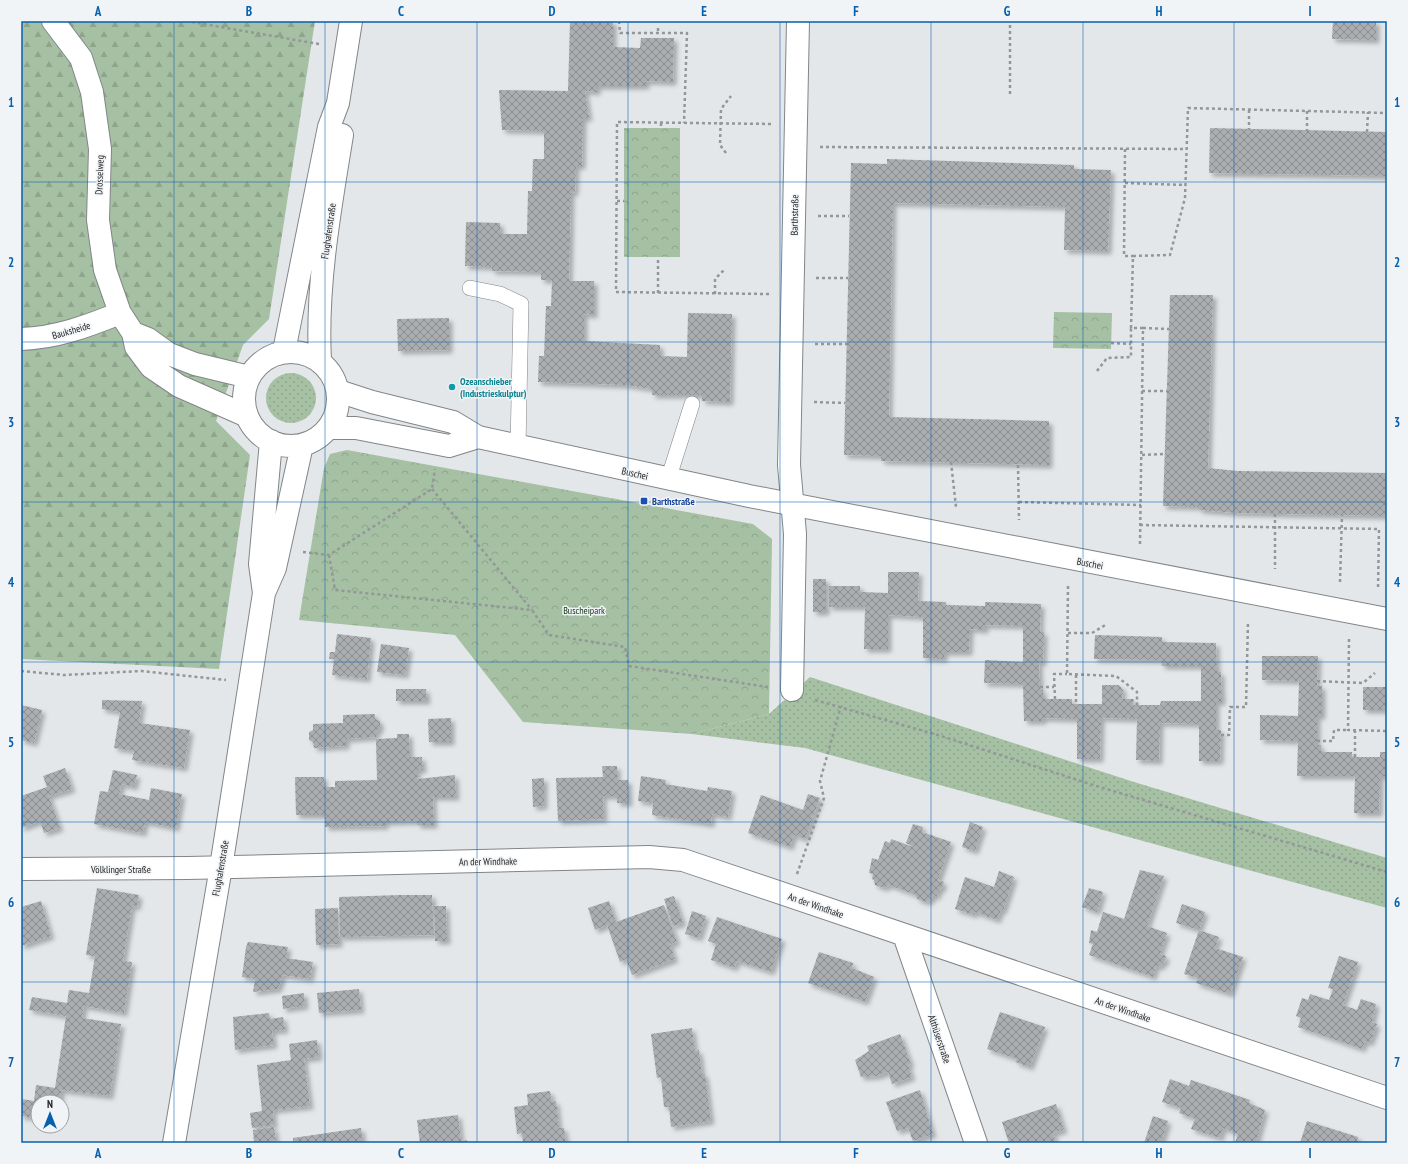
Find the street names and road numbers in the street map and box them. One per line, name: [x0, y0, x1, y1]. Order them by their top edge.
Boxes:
street label: Drosselweg: [92, 155, 107, 195]
street label: Barthstraße: [788, 195, 801, 235]
street label: Flughafenstraße: [318, 202, 339, 260]
street label: Bauksheide: [50, 319, 92, 342]
street label: Buschei: [620, 464, 649, 483]
street label: Buschei: [1076, 555, 1104, 572]
street label: Flughafenstraße: [209, 839, 232, 897]
street label: An der Windhake: [459, 854, 517, 869]
street label: Völklinger Straße: [90, 863, 151, 876]
street label: An der Windhake: [786, 890, 846, 921]
street label: An der Windhake: [1093, 994, 1153, 1025]
street label: Althüserstraße: [925, 1013, 954, 1065]

